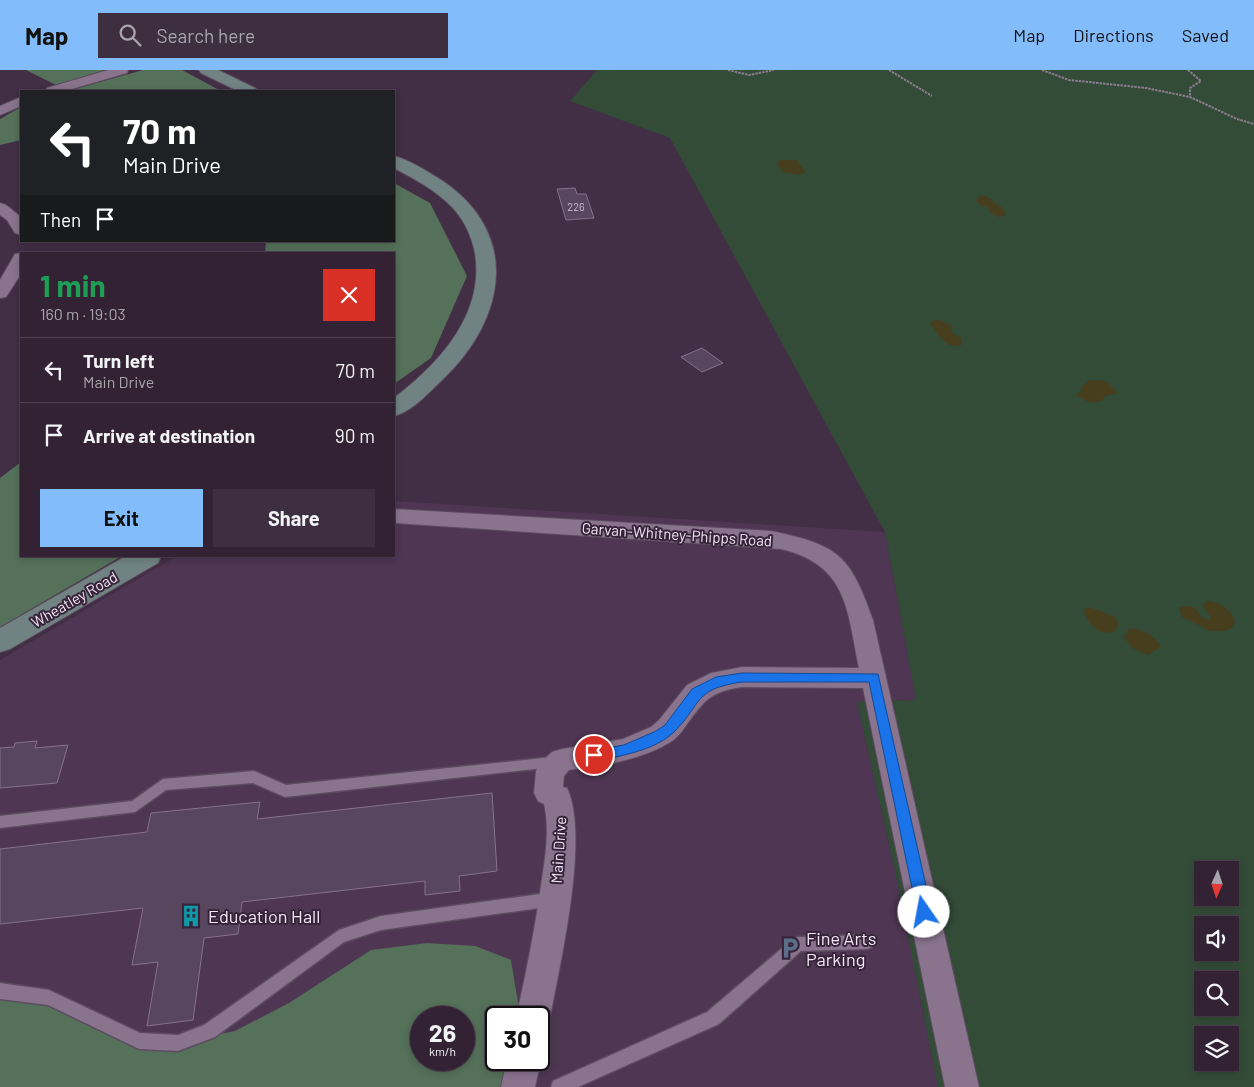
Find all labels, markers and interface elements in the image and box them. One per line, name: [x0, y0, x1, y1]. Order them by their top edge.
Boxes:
search box: [98, 13, 448, 58]
text: Map: [25, 21, 68, 50]
icon: search: [116, 21, 144, 49]
text: Search here: [156, 24, 255, 47]
text: Map: [1013, 24, 1045, 46]
text: Directions: [1073, 24, 1154, 46]
text: Saved: [1182, 24, 1229, 46]
text: 70 m: [123, 109, 197, 151]
icon: left: [40, 110, 105, 175]
text: Main Drive: [123, 151, 221, 177]
house number: 226: [567, 200, 585, 213]
icon: arrive: [91, 205, 119, 233]
text: Then: [40, 208, 81, 231]
text: 1 min: [40, 267, 106, 303]
button: close: [323, 269, 375, 321]
text: 160 m · 19:03: [40, 304, 126, 323]
text: Turn left: [83, 349, 154, 372]
icon: left: [40, 356, 68, 384]
text: 70 m: [336, 359, 375, 382]
text: Main Drive: [83, 372, 154, 391]
icon: arrive: [40, 421, 68, 449]
text: Arrive at destination: [83, 424, 255, 447]
text: 90 m: [335, 424, 375, 447]
button: Exit: [40, 489, 203, 547]
button: Share: [213, 489, 375, 547]
street label: Garvan-Whitney-Phipps Road: [581, 518, 773, 550]
street label: Wheatley Road: [28, 567, 120, 631]
pin: [573, 734, 615, 776]
icon: arrive: [580, 741, 608, 769]
street label: Main Drive: [547, 816, 569, 884]
north arrow: [1194, 861, 1239, 906]
map controls: [1194, 861, 1239, 1071]
position arrow: [897, 885, 949, 937]
building icon: Education Hall: [178, 903, 204, 929]
place label: Education Hall: [208, 905, 320, 927]
button: sound: [1194, 916, 1239, 961]
place label: Fine Arts Parking: [806, 927, 877, 970]
parking icon: Fine Arts Parking: [777, 935, 803, 961]
button: search: [1194, 971, 1239, 1016]
speed limit sign: 30: [485, 1006, 550, 1071]
text: 26: [429, 1017, 456, 1047]
button: layers: [1194, 1026, 1239, 1071]
text: km/h: [429, 1044, 456, 1058]

